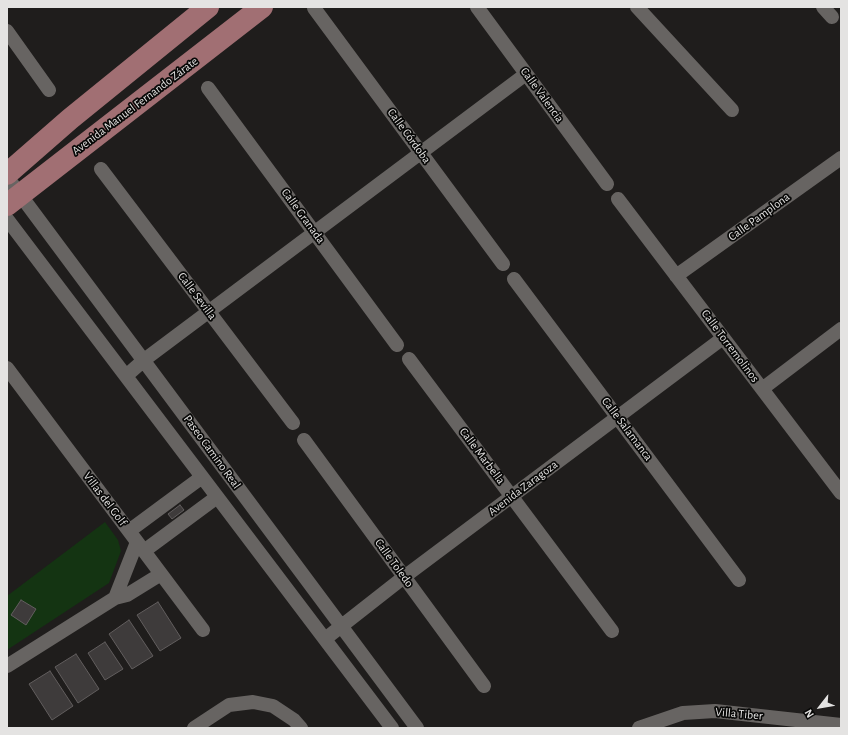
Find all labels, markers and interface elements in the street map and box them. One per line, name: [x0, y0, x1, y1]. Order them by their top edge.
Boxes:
street label: Avenida Manuel Fernando Zárate: [69, 54, 201, 158]
street label: Calle Valencia: [517, 65, 567, 125]
street label: Calle Córdoba: [384, 106, 434, 166]
street label: Calle Granada: [278, 186, 328, 246]
street label: Calle Pamplona: [725, 190, 793, 244]
street label: Calle Sevilla: [175, 269, 219, 323]
street label: Calle Torremolinos: [698, 307, 762, 385]
street label: Calle Salamanca: [598, 394, 656, 464]
street label: Paseo Camino Real: [180, 412, 244, 492]
street label: Calle Marbella: [456, 425, 508, 487]
street label: Avenida Zaragoza: [485, 457, 561, 519]
street label: Villas del Golf: [80, 469, 130, 529]
street label: Calle Toledo: [371, 536, 417, 590]
north arrow: [800, 687, 840, 727]
street label: Villa Tiber: [715, 705, 763, 723]
text: N: [803, 707, 816, 720]

